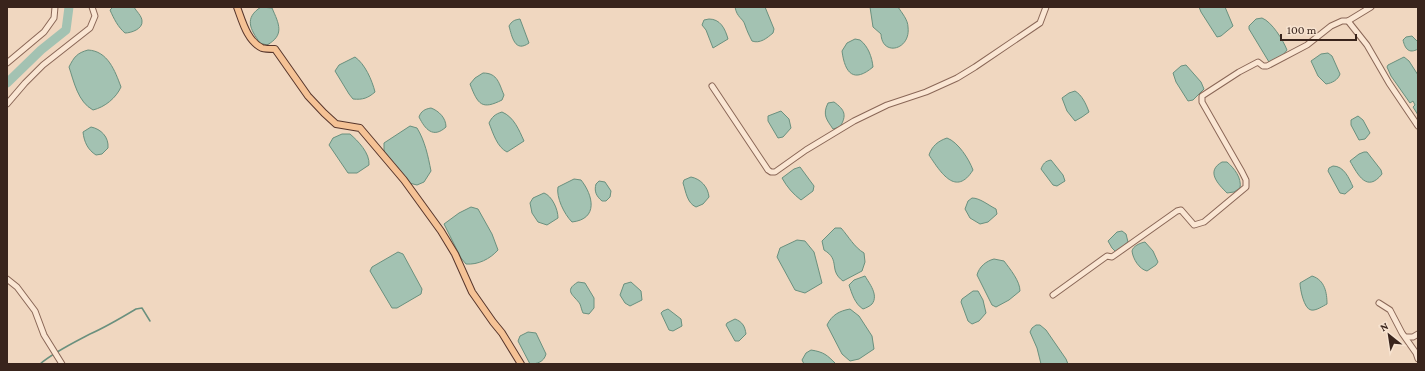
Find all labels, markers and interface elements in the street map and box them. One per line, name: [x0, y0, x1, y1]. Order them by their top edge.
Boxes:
scale bar: [1281, 16, 1356, 42]
text: 100 m: [1287, 23, 1317, 37]
north arrow: [1369, 315, 1409, 355]
text: N: [1378, 319, 1391, 333]

